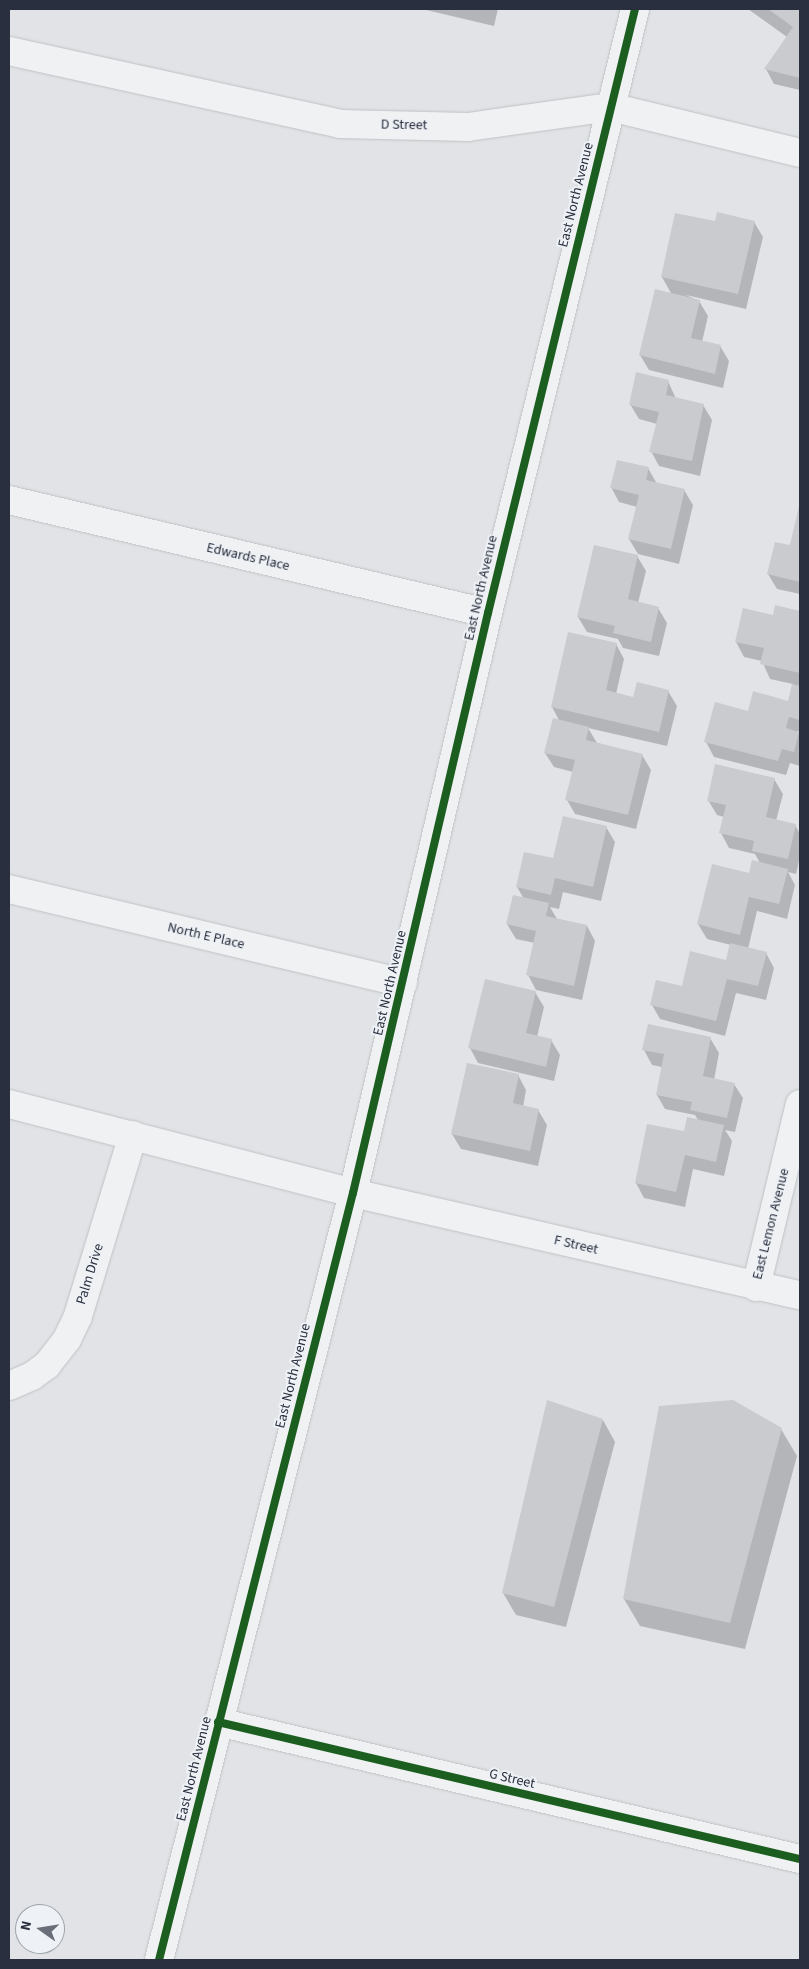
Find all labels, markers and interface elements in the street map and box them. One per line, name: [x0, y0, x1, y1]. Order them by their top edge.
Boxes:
street label: D Street: [381, 116, 427, 134]
street label: East North Avenue: [555, 141, 597, 249]
street label: East North Avenue: [461, 534, 501, 642]
street label: Edwards Place: [205, 539, 291, 575]
street label: North E Place: [166, 919, 246, 953]
street label: East North Avenue: [370, 929, 410, 1037]
street label: East Lemon Avenue: [749, 1167, 793, 1281]
street label: F Street: [552, 1232, 600, 1258]
street label: Palm Drive: [73, 1242, 107, 1306]
street label: East North Avenue: [272, 1322, 314, 1430]
street label: East North Avenue: [173, 1715, 215, 1823]
street label: G Street: [487, 1766, 537, 1792]
north arrow: [15, 1904, 65, 1954]
text: N: [16, 1919, 37, 1933]

